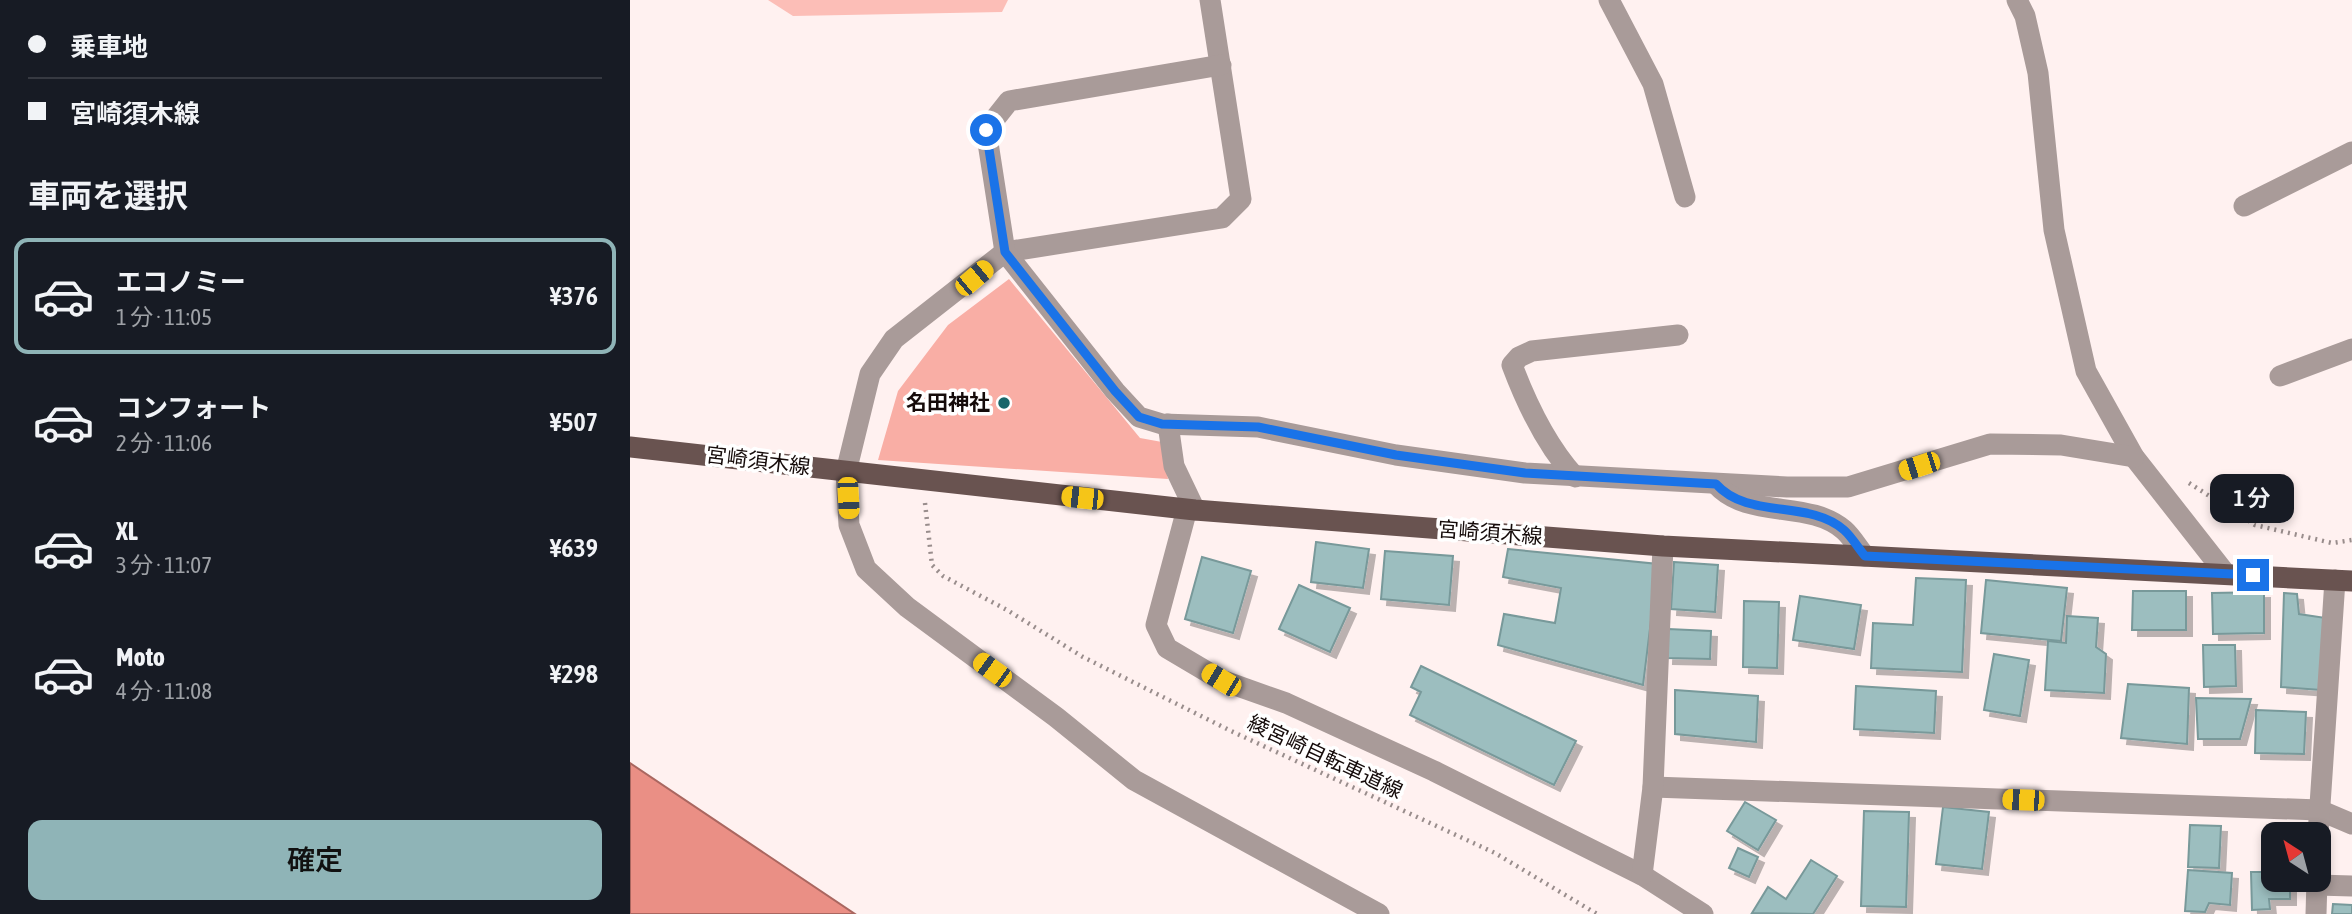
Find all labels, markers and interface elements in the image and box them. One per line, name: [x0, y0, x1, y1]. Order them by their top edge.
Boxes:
text: 乗車地: [70, 32, 148, 62]
text: 宮崎須木線: [70, 99, 200, 129]
route start: [970, 114, 1002, 146]
text: 車両を選択: [28, 177, 188, 214]
car: [952, 256, 997, 300]
icon: car: [32, 265, 95, 328]
text: エコノミー: [116, 267, 246, 297]
text: ¥376: [550, 281, 598, 311]
text: 1 分 · 11:05: [116, 304, 212, 330]
place label: 名田神社: [906, 390, 990, 414]
icon: car: [32, 391, 95, 454]
text: コンフォート: [116, 393, 271, 423]
marker: 名田神社: [996, 395, 1012, 411]
text: ¥507: [550, 407, 598, 437]
text: 2 分 · 11:06: [116, 430, 212, 456]
street label: 宮崎須木線: [705, 442, 812, 478]
car: [1896, 450, 1943, 482]
callout: 1 分: [2211, 474, 2295, 522]
car: [837, 476, 860, 520]
car: [1061, 485, 1104, 511]
text: 1 分: [2234, 485, 2270, 511]
text: XL: [116, 516, 138, 546]
street label: 宮崎須木線: [1437, 516, 1543, 548]
icon: car: [32, 517, 95, 580]
text: ¥639: [550, 533, 598, 563]
text: 3 分 · 11:07: [116, 552, 212, 578]
route end: [2237, 559, 2269, 591]
text: Moto: [116, 642, 165, 672]
icon: car: [32, 643, 95, 706]
car: [969, 649, 1016, 691]
text: ¥298: [550, 659, 598, 689]
car: [1198, 660, 1245, 700]
text: 4 分 · 11:08: [116, 678, 212, 704]
street label: 綾宮崎自転車道線: [1244, 710, 1407, 802]
car: [2002, 789, 2045, 811]
button: 確定: [28, 820, 602, 900]
north arrow: [2261, 822, 2331, 892]
map controls: [2261, 822, 2331, 892]

